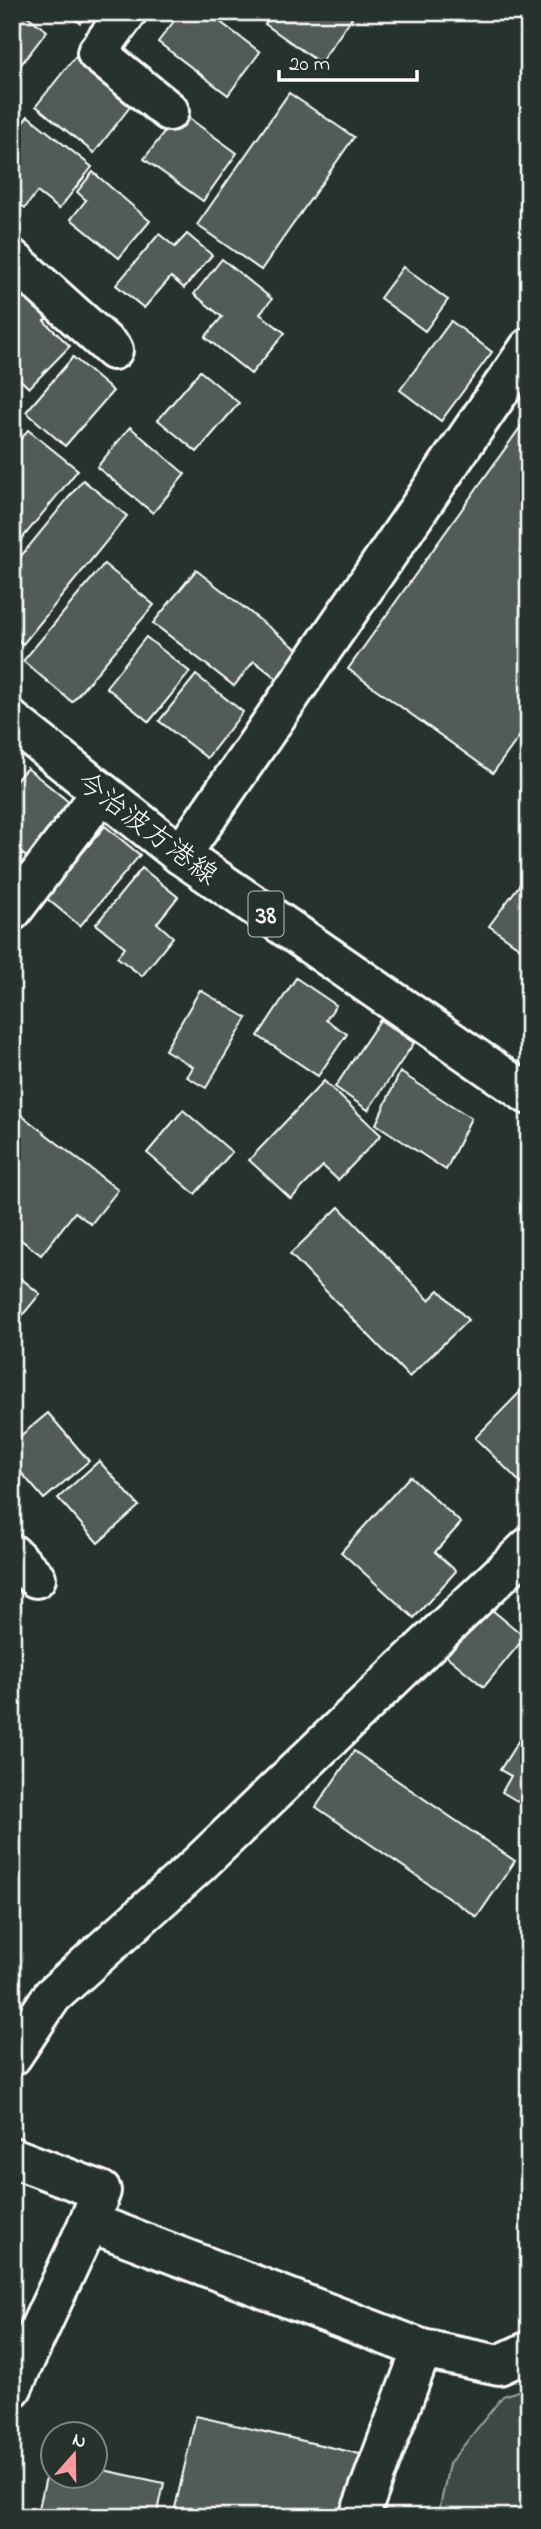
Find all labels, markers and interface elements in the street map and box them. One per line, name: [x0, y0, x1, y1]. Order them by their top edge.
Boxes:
scale bar: [279, 38, 417, 82]
text: 20 m: [289, 50, 330, 80]
street label: 今治波方港線: [66, 763, 225, 897]
road number: 38: [248, 892, 284, 937]
north arrow: [38, 2420, 108, 2490]
text: N: [68, 2426, 90, 2456]

